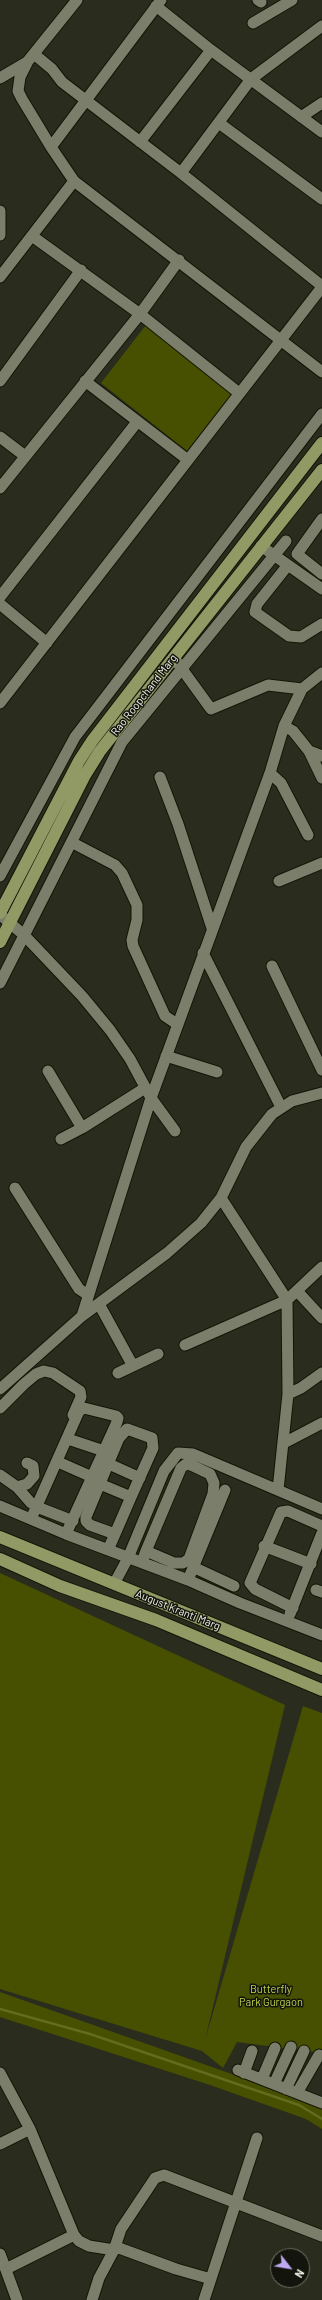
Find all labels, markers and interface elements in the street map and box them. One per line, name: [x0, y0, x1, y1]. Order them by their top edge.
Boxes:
street label: Rao Roopchand Marg: [108, 652, 180, 738]
street label: August Kranti Marg: [134, 1587, 222, 1633]
park label: Butterfly Park Gurgaon: [239, 1982, 303, 2008]
north arrow: [270, 2248, 310, 2288]
text: N: [292, 2267, 307, 2280]

